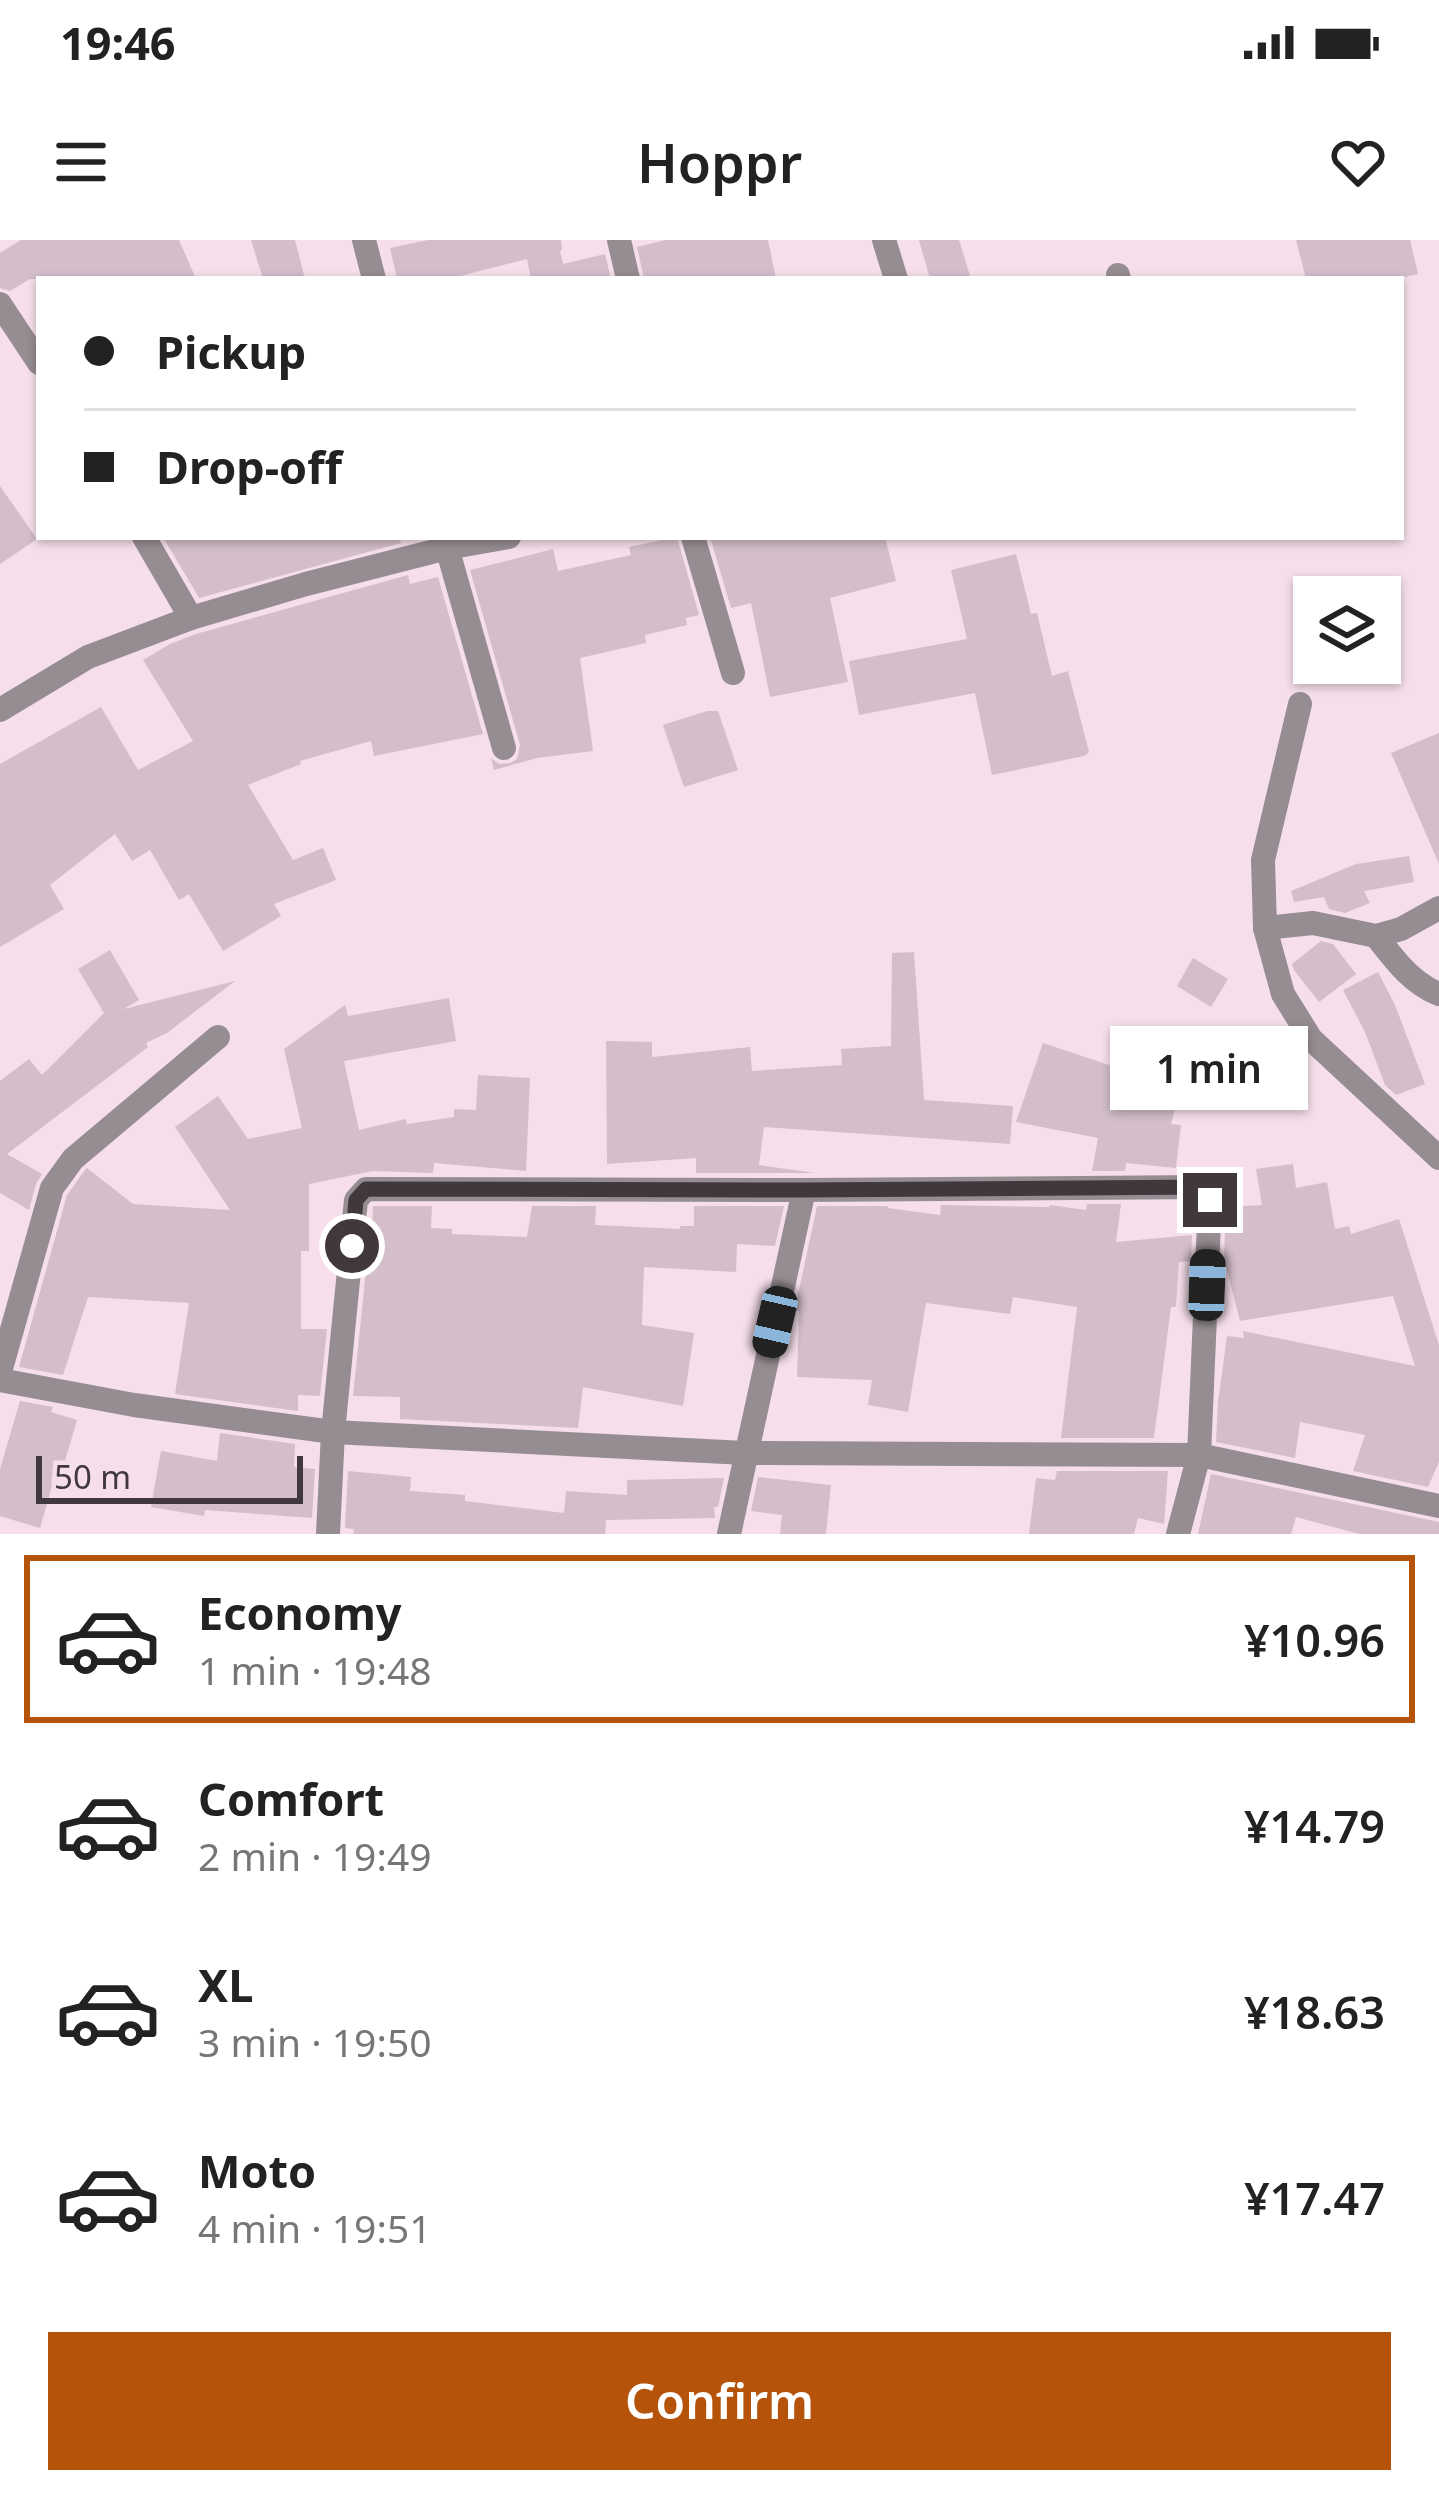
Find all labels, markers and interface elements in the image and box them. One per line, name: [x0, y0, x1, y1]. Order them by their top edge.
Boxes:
text: 19:46: [60, 12, 176, 73]
text: Hoppr: [637, 125, 802, 199]
icon: menu: [48, 129, 114, 195]
icon: heart: [1325, 129, 1391, 195]
text: Pickup: [156, 321, 306, 382]
text: Drop-off: [156, 436, 342, 497]
map controls: [1293, 576, 1401, 684]
button: layers: [1293, 576, 1401, 684]
callout: 1 min: [1111, 1026, 1309, 1110]
text: 1 min: [1156, 1041, 1262, 1094]
route end: [1183, 1173, 1237, 1227]
route start: [325, 1219, 379, 1273]
car: [1188, 1248, 1226, 1322]
car: [749, 1283, 801, 1361]
scale bar: [36, 1450, 303, 1503]
text: 50 m: [54, 1454, 131, 1499]
text: Economy: [198, 1582, 402, 1643]
icon: car: [54, 1585, 162, 1693]
text: ¥10.96: [1244, 1609, 1385, 1670]
text: 1 min · 19:48: [198, 1643, 432, 1696]
text: Comfort: [198, 1768, 384, 1829]
icon: car: [54, 1771, 162, 1879]
text: ¥14.79: [1244, 1795, 1385, 1856]
text: 2 min · 19:49: [198, 1829, 432, 1882]
text: XL: [198, 1954, 253, 2015]
icon: car: [54, 1957, 162, 2065]
text: ¥18.63: [1244, 1981, 1385, 2042]
text: 3 min · 19:50: [198, 2015, 432, 2068]
text: Moto: [198, 2140, 316, 2201]
icon: car: [54, 2143, 162, 2251]
text: ¥17.47: [1244, 2167, 1385, 2228]
text: 4 min · 19:51: [198, 2201, 432, 2254]
button: Confirm: [48, 2332, 1391, 2470]

